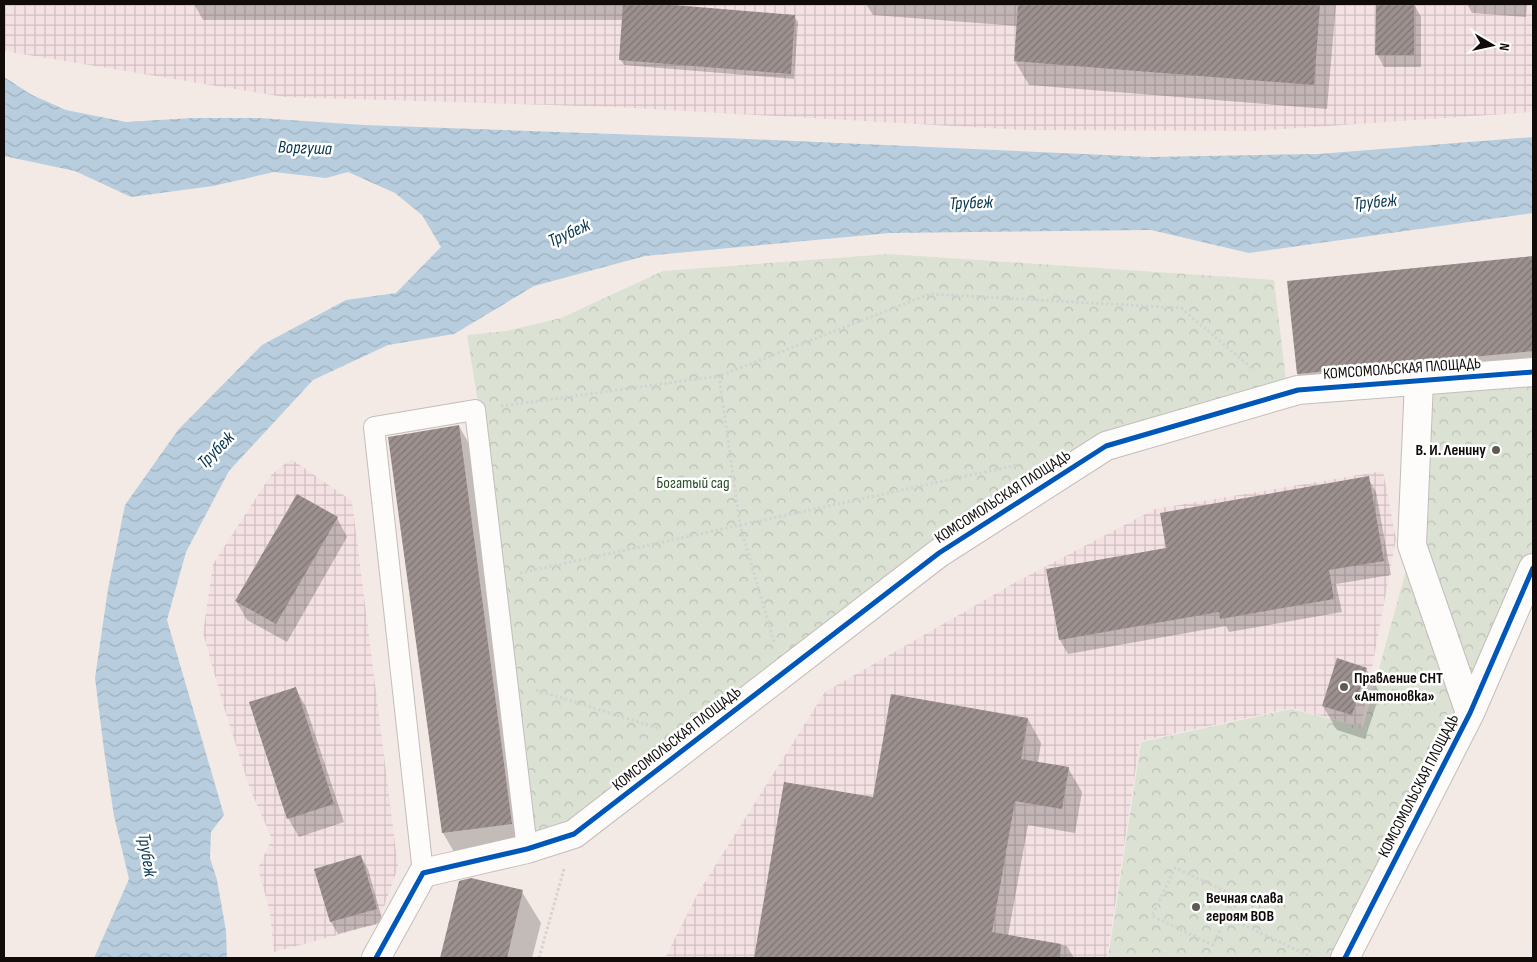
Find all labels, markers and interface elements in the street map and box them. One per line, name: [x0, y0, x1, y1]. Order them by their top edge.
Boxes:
north arrow: [1467, 20, 1517, 70]
text: N: [1495, 42, 1513, 52]
water label: Воргуша: [278, 137, 333, 159]
water label: Трубеж: [1352, 190, 1398, 214]
water label: Трубеж: [949, 192, 994, 214]
water label: Трубеж: [545, 214, 594, 251]
street label: КОМСОМОЛЬСКАЯ ПЛОЩАДЬ: [1322, 354, 1482, 384]
water label: Трубеж: [193, 427, 239, 473]
place label: В. И. Ленину: [1416, 441, 1486, 460]
marker: В. И. Ленину: [1490, 444, 1502, 456]
street label: КОМСОМОЛЬСКАЯ ПЛОЩАДЬ: [931, 446, 1075, 548]
park label: Богатый сад: [656, 474, 730, 493]
place label: Правление СНТ «Антоновка»: [1354, 669, 1443, 706]
marker: Правление СНТ «Антоновка»: [1338, 681, 1350, 693]
street label: КОМСОМОЛЬСКАЯ ПЛОЩАДЬ: [609, 683, 745, 795]
street label: КОМСОМОЛЬСКАЯ ПЛОЩАДЬ: [1375, 711, 1463, 861]
water label: Трубеж: [133, 832, 161, 879]
place label: Вечная слава героям ВОВ: [1206, 889, 1283, 926]
marker: Вечная слава героям ВОВ: [1190, 901, 1202, 913]

